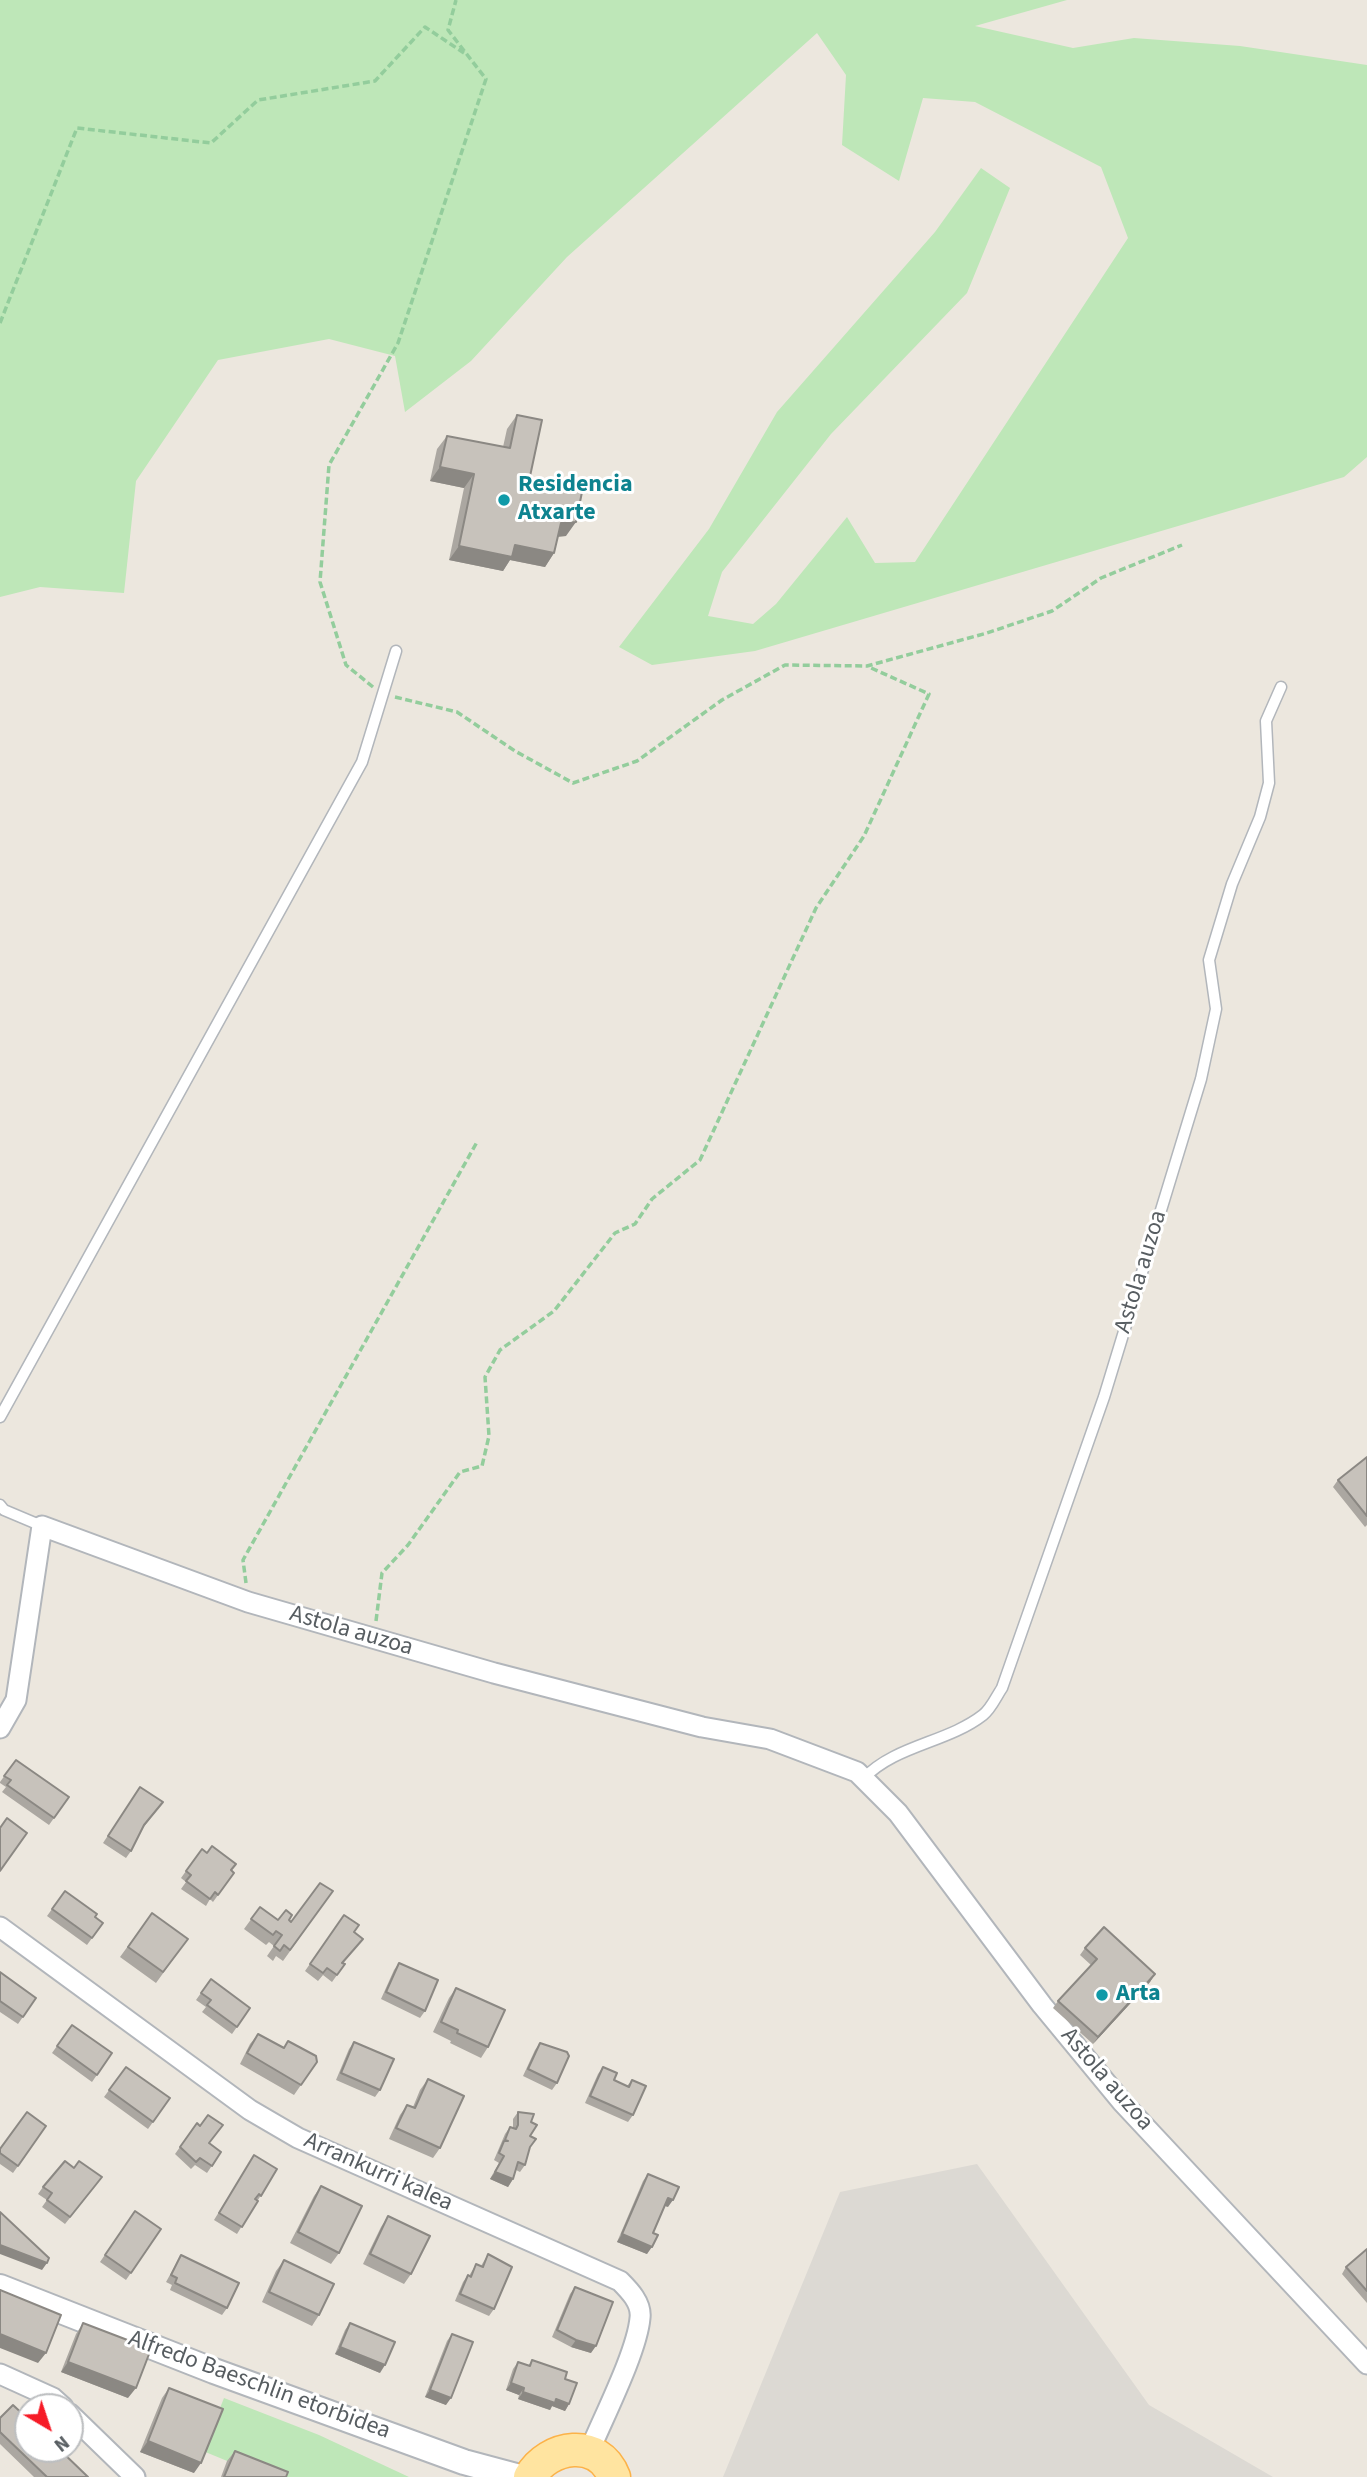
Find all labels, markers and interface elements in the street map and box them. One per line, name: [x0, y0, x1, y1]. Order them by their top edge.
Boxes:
place label: Residencia Atxarte: [518, 472, 633, 528]
marker: Residencia Atxarte: [496, 492, 512, 508]
street label: Astola auzoa: [1110, 1207, 1174, 1337]
street label: Astola auzoa: [286, 1601, 416, 1663]
place label: Arta: [1116, 1981, 1161, 2009]
marker: Arta: [1094, 1987, 1110, 2003]
street label: Astola auzoa: [1054, 2023, 1158, 2137]
street label: Arrankurri kalea: [299, 2127, 457, 2219]
street label: Alfredo Baeschlin etorbidea: [124, 2325, 394, 2447]
north arrow: [14, 2393, 84, 2463]
text: N: [48, 2429, 75, 2458]

